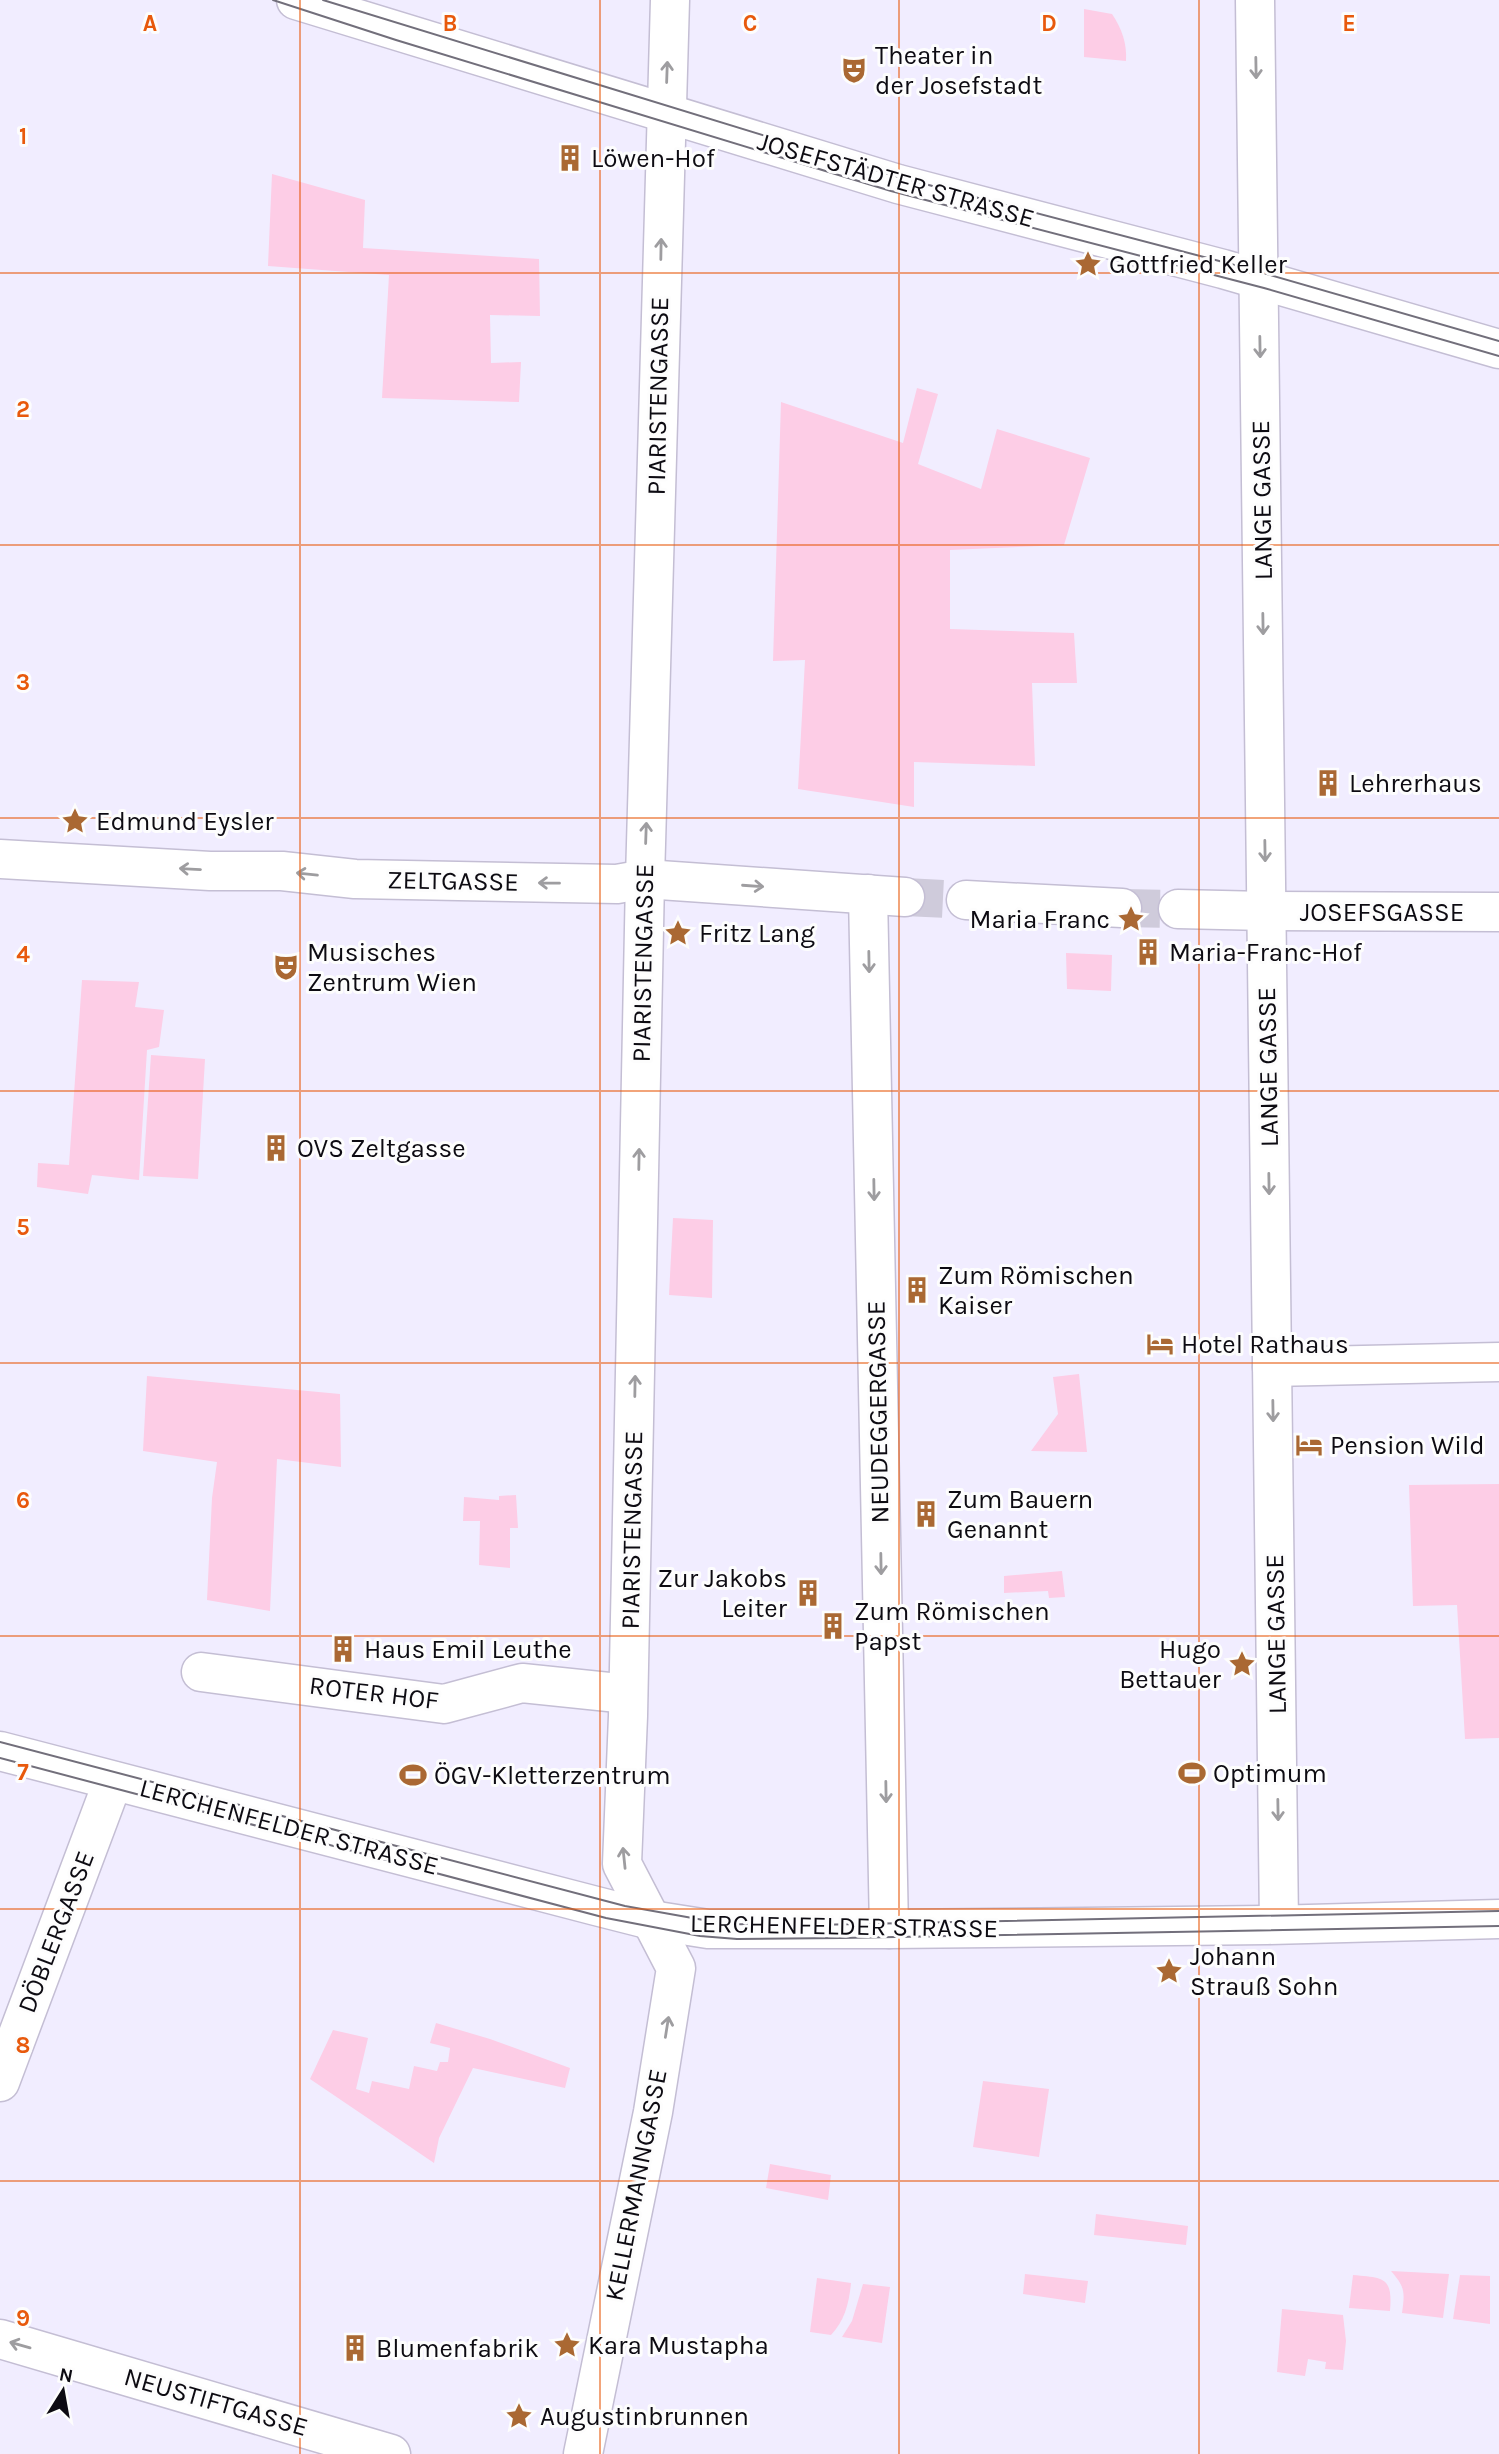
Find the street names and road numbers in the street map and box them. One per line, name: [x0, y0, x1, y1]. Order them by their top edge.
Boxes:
street label: JOSEFSTÄDTER STRASSE: [754, 126, 1038, 234]
street label: PIARISTENGASSE: [641, 296, 675, 496]
street label: LANGE GASSE: [1245, 420, 1279, 580]
street label: PIARISTENGASSE: [626, 863, 660, 1063]
street label: ZELTGASSE: [387, 864, 519, 898]
street label: JOSEFSGASSE: [1300, 897, 1464, 928]
street label: LANGE GASSE: [1251, 987, 1285, 1147]
street label: NEUDEGGERGASSE: [861, 1300, 895, 1524]
street label: PIARISTENGASSE: [615, 1430, 649, 1630]
street label: LANGE GASSE: [1259, 1554, 1293, 1714]
street label: ROTER HOF: [307, 1670, 441, 1716]
street label: LERCHENFELDER STRASSE: [136, 1772, 442, 1882]
street label: DÖBLERGASSE: [11, 1847, 101, 2017]
street label: LERCHENFELDER STRASSE: [690, 1908, 998, 1944]
street label: KELLERMANNGASSE: [598, 2066, 674, 2304]
street label: NEUSTIFTGASSE: [121, 2361, 311, 2443]

